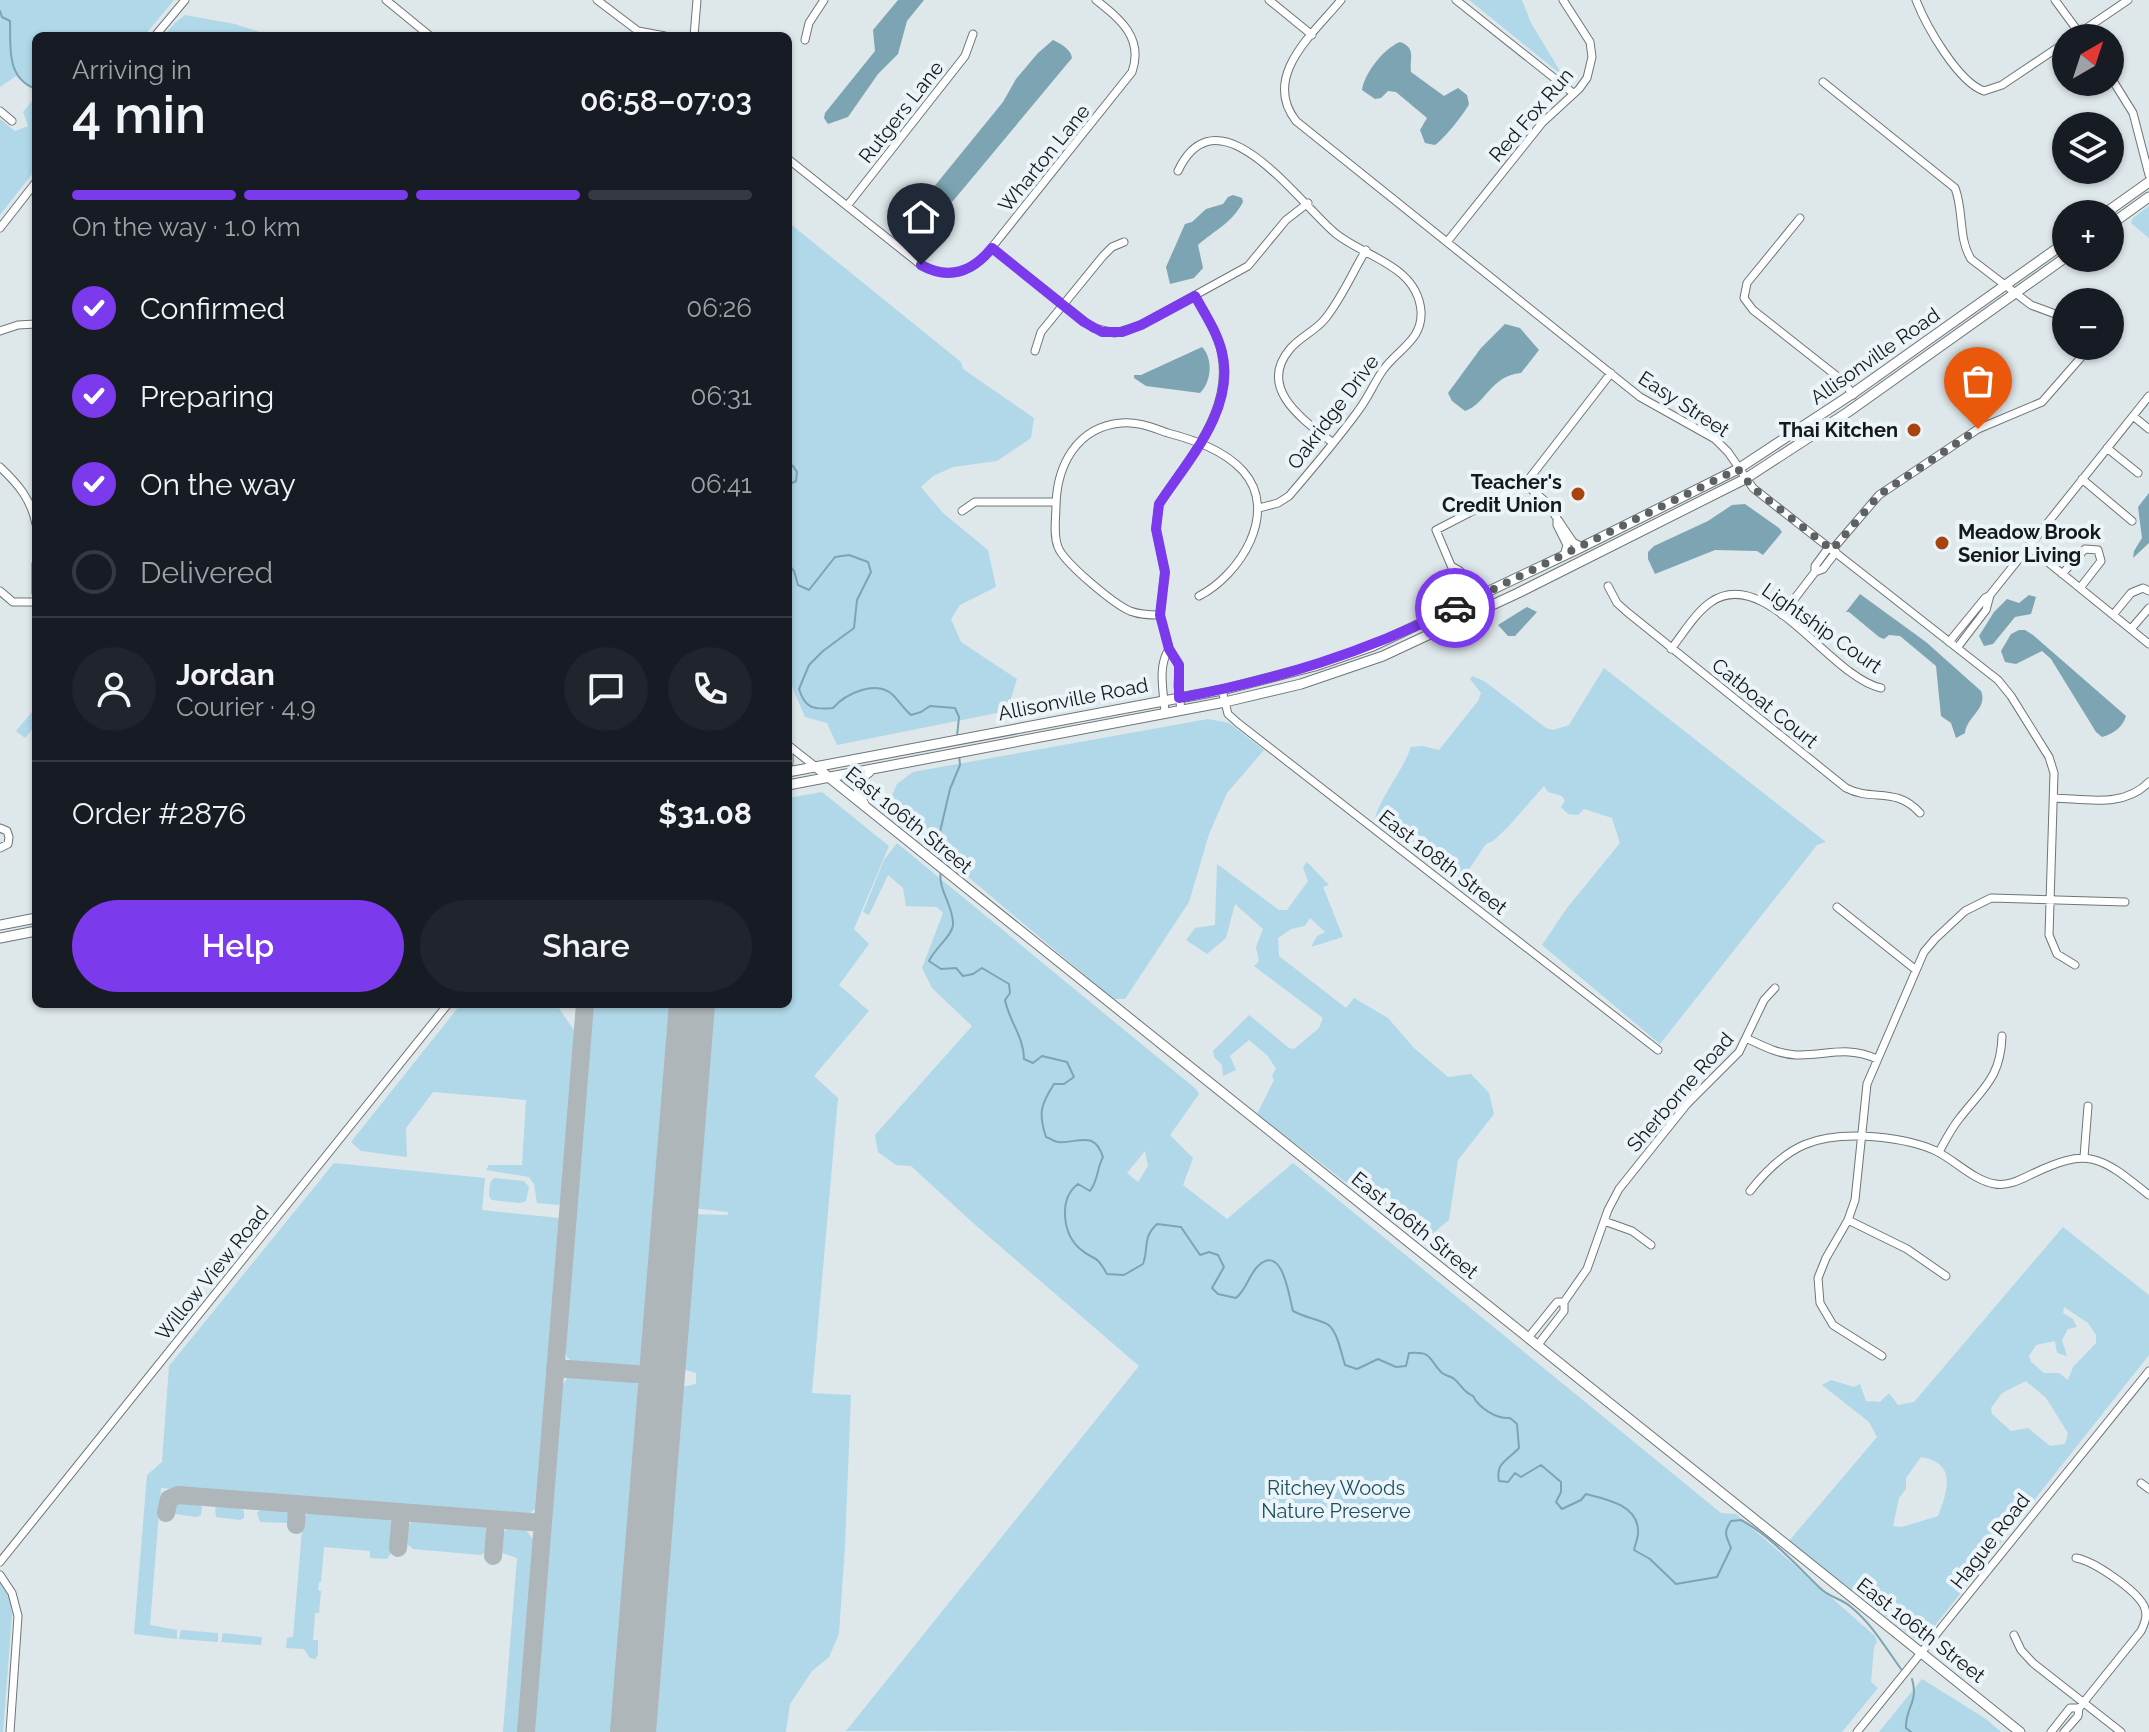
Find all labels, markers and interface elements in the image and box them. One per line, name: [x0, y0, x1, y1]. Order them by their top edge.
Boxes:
north arrow: [2052, 24, 2124, 96]
map controls: [2052, 24, 2124, 360]
text: Arriving in: [72, 55, 192, 85]
street label: Rutgers Lane: [854, 56, 949, 168]
street label: Red Fox Run: [1484, 63, 1578, 167]
text: 06:58–07:03: [580, 83, 752, 118]
text: 4 min: [72, 84, 206, 145]
street label: Wharton Lane: [993, 99, 1095, 217]
button: layers: [2052, 112, 2124, 184]
pin: [887, 183, 955, 265]
icon: home: [899, 195, 943, 239]
button: +: [2052, 200, 2124, 272]
text: On the way · 1.0 km: [72, 212, 301, 242]
icon: check: [72, 286, 116, 330]
button: −: [2052, 288, 2124, 360]
text: Confirmed: [140, 291, 285, 326]
text: 06:26: [686, 293, 752, 323]
street label: Allisonville Road: [1806, 302, 1944, 410]
pin: [1944, 347, 2012, 429]
street label: Oakridge Drive: [1282, 350, 1384, 474]
icon: bag: [1956, 359, 2000, 403]
street label: Easy Street: [1634, 366, 1734, 442]
icon: check: [72, 374, 116, 418]
text: Preparing: [140, 379, 274, 414]
text: 06:31: [691, 381, 752, 411]
place label: Thai Kitchen: [1779, 418, 1898, 442]
marker: Thai Kitchen: [1905, 421, 1923, 439]
icon: check: [72, 462, 116, 506]
text: On the way: [140, 467, 296, 502]
text: 06:41: [690, 469, 752, 499]
place label: Teacher's Credit Union: [1442, 470, 1562, 517]
marker: Teacher's Credit Union: [1569, 485, 1587, 503]
place label: Meadow Brook Senior Living: [1958, 520, 2102, 567]
marker: Meadow Brook Senior Living: [1933, 534, 1951, 552]
text: Delivered: [140, 555, 273, 590]
courier: [1415, 568, 1495, 648]
street label: Lightship Court: [1757, 578, 1887, 678]
icon: car: [1433, 586, 1477, 630]
button: person: [72, 647, 156, 731]
button: chat: [564, 647, 648, 731]
button: phone: [668, 647, 752, 731]
street label: Catboat Court: [1707, 653, 1823, 753]
text: Jordan: [176, 657, 275, 692]
street label: Allisonville Road: [996, 673, 1150, 725]
text: Courier · 4.9: [176, 692, 316, 722]
street label: East 106th Street: [841, 762, 977, 879]
text: Order #2876: [72, 796, 246, 831]
text: $31.08: [658, 796, 752, 831]
street label: East 108th Street: [1374, 805, 1512, 920]
button: Help: [72, 900, 404, 992]
button: Share: [420, 900, 752, 992]
street label: Sherborne Road: [1622, 1027, 1738, 1157]
street label: East 106th Street: [1347, 1167, 1483, 1284]
street label: Willow View Road: [150, 1201, 274, 1345]
park label: Ritchey Woods Nature Preserve: [1261, 1476, 1411, 1523]
street label: Hague Road: [1945, 1488, 2035, 1594]
street label: East 106th Street: [1852, 1572, 1990, 1688]

